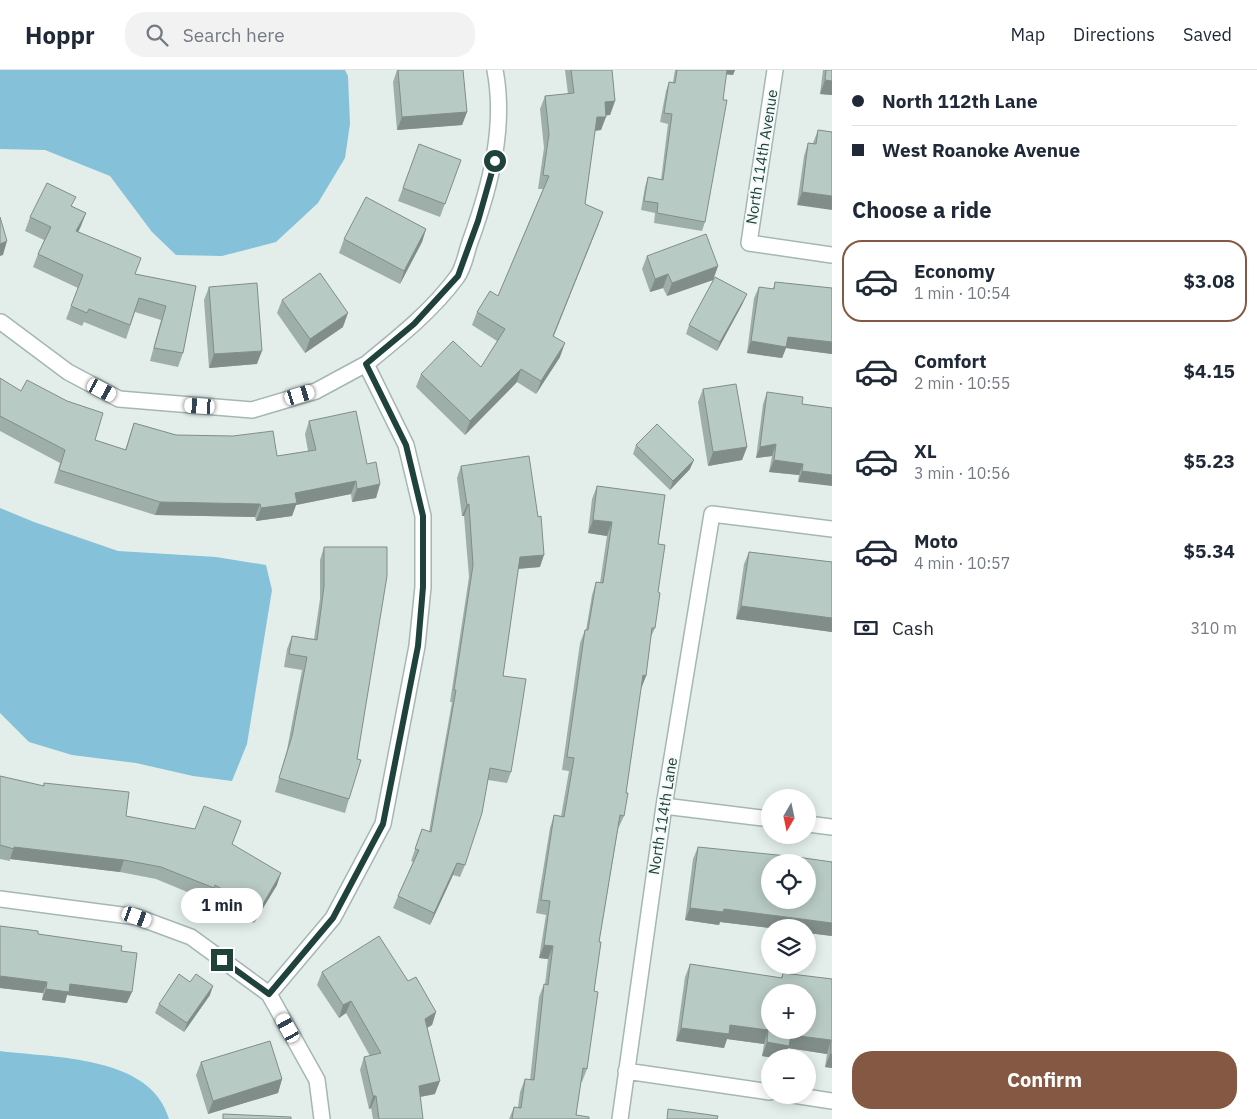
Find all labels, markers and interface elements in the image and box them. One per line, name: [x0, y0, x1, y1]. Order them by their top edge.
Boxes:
search box: [125, 12, 475, 57]
text: Hoppr: [25, 19, 95, 51]
icon: search: [143, 21, 171, 49]
text: Search here: [183, 23, 285, 47]
text: Map: [1010, 23, 1045, 46]
text: Directions: [1073, 23, 1155, 46]
text: Saved: [1183, 23, 1232, 46]
street label: North 114th Avenue: [741, 88, 782, 226]
text: North 112th Lane: [882, 89, 1038, 113]
text: West Roanoke Avenue: [882, 138, 1080, 162]
route start: [484, 150, 506, 172]
text: Choose a ride: [852, 195, 992, 224]
icon: car: [854, 259, 899, 304]
text: Economy: [914, 259, 995, 283]
text: $3.08: [1183, 269, 1235, 293]
text: 1 min · 10:54: [914, 283, 1010, 303]
icon: car: [854, 349, 899, 394]
text: Comfort: [914, 349, 987, 373]
text: $4.15: [1183, 359, 1235, 383]
text: 2 min · 10:55: [914, 373, 1010, 393]
car: [85, 376, 118, 404]
car: [283, 383, 316, 407]
car: [184, 398, 215, 414]
icon: car: [854, 439, 899, 484]
text: XL: [914, 439, 937, 463]
text: $5.23: [1183, 449, 1235, 473]
text: 3 min · 10:56: [914, 463, 1010, 483]
icon: car: [854, 529, 899, 574]
text: Moto: [914, 529, 958, 553]
text: $5.34: [1183, 539, 1235, 563]
text: 4 min · 10:57: [914, 553, 1010, 573]
icon: cash: [852, 614, 880, 642]
text: Cash: [892, 616, 934, 640]
text: 310 m: [1190, 618, 1237, 638]
street label: North 114th Lane: [644, 756, 681, 876]
north arrow: [761, 789, 816, 844]
map controls: [761, 789, 816, 1104]
button: locate: [761, 854, 816, 909]
callout: 1 min: [181, 888, 263, 922]
text: 1 min: [201, 895, 243, 915]
car: [120, 905, 153, 929]
button: layers: [761, 919, 816, 974]
route end: [211, 949, 233, 971]
button: +: [761, 984, 816, 1039]
car: [274, 1011, 301, 1045]
button: −: [761, 1049, 816, 1104]
button: Confirm: [852, 1051, 1237, 1109]

